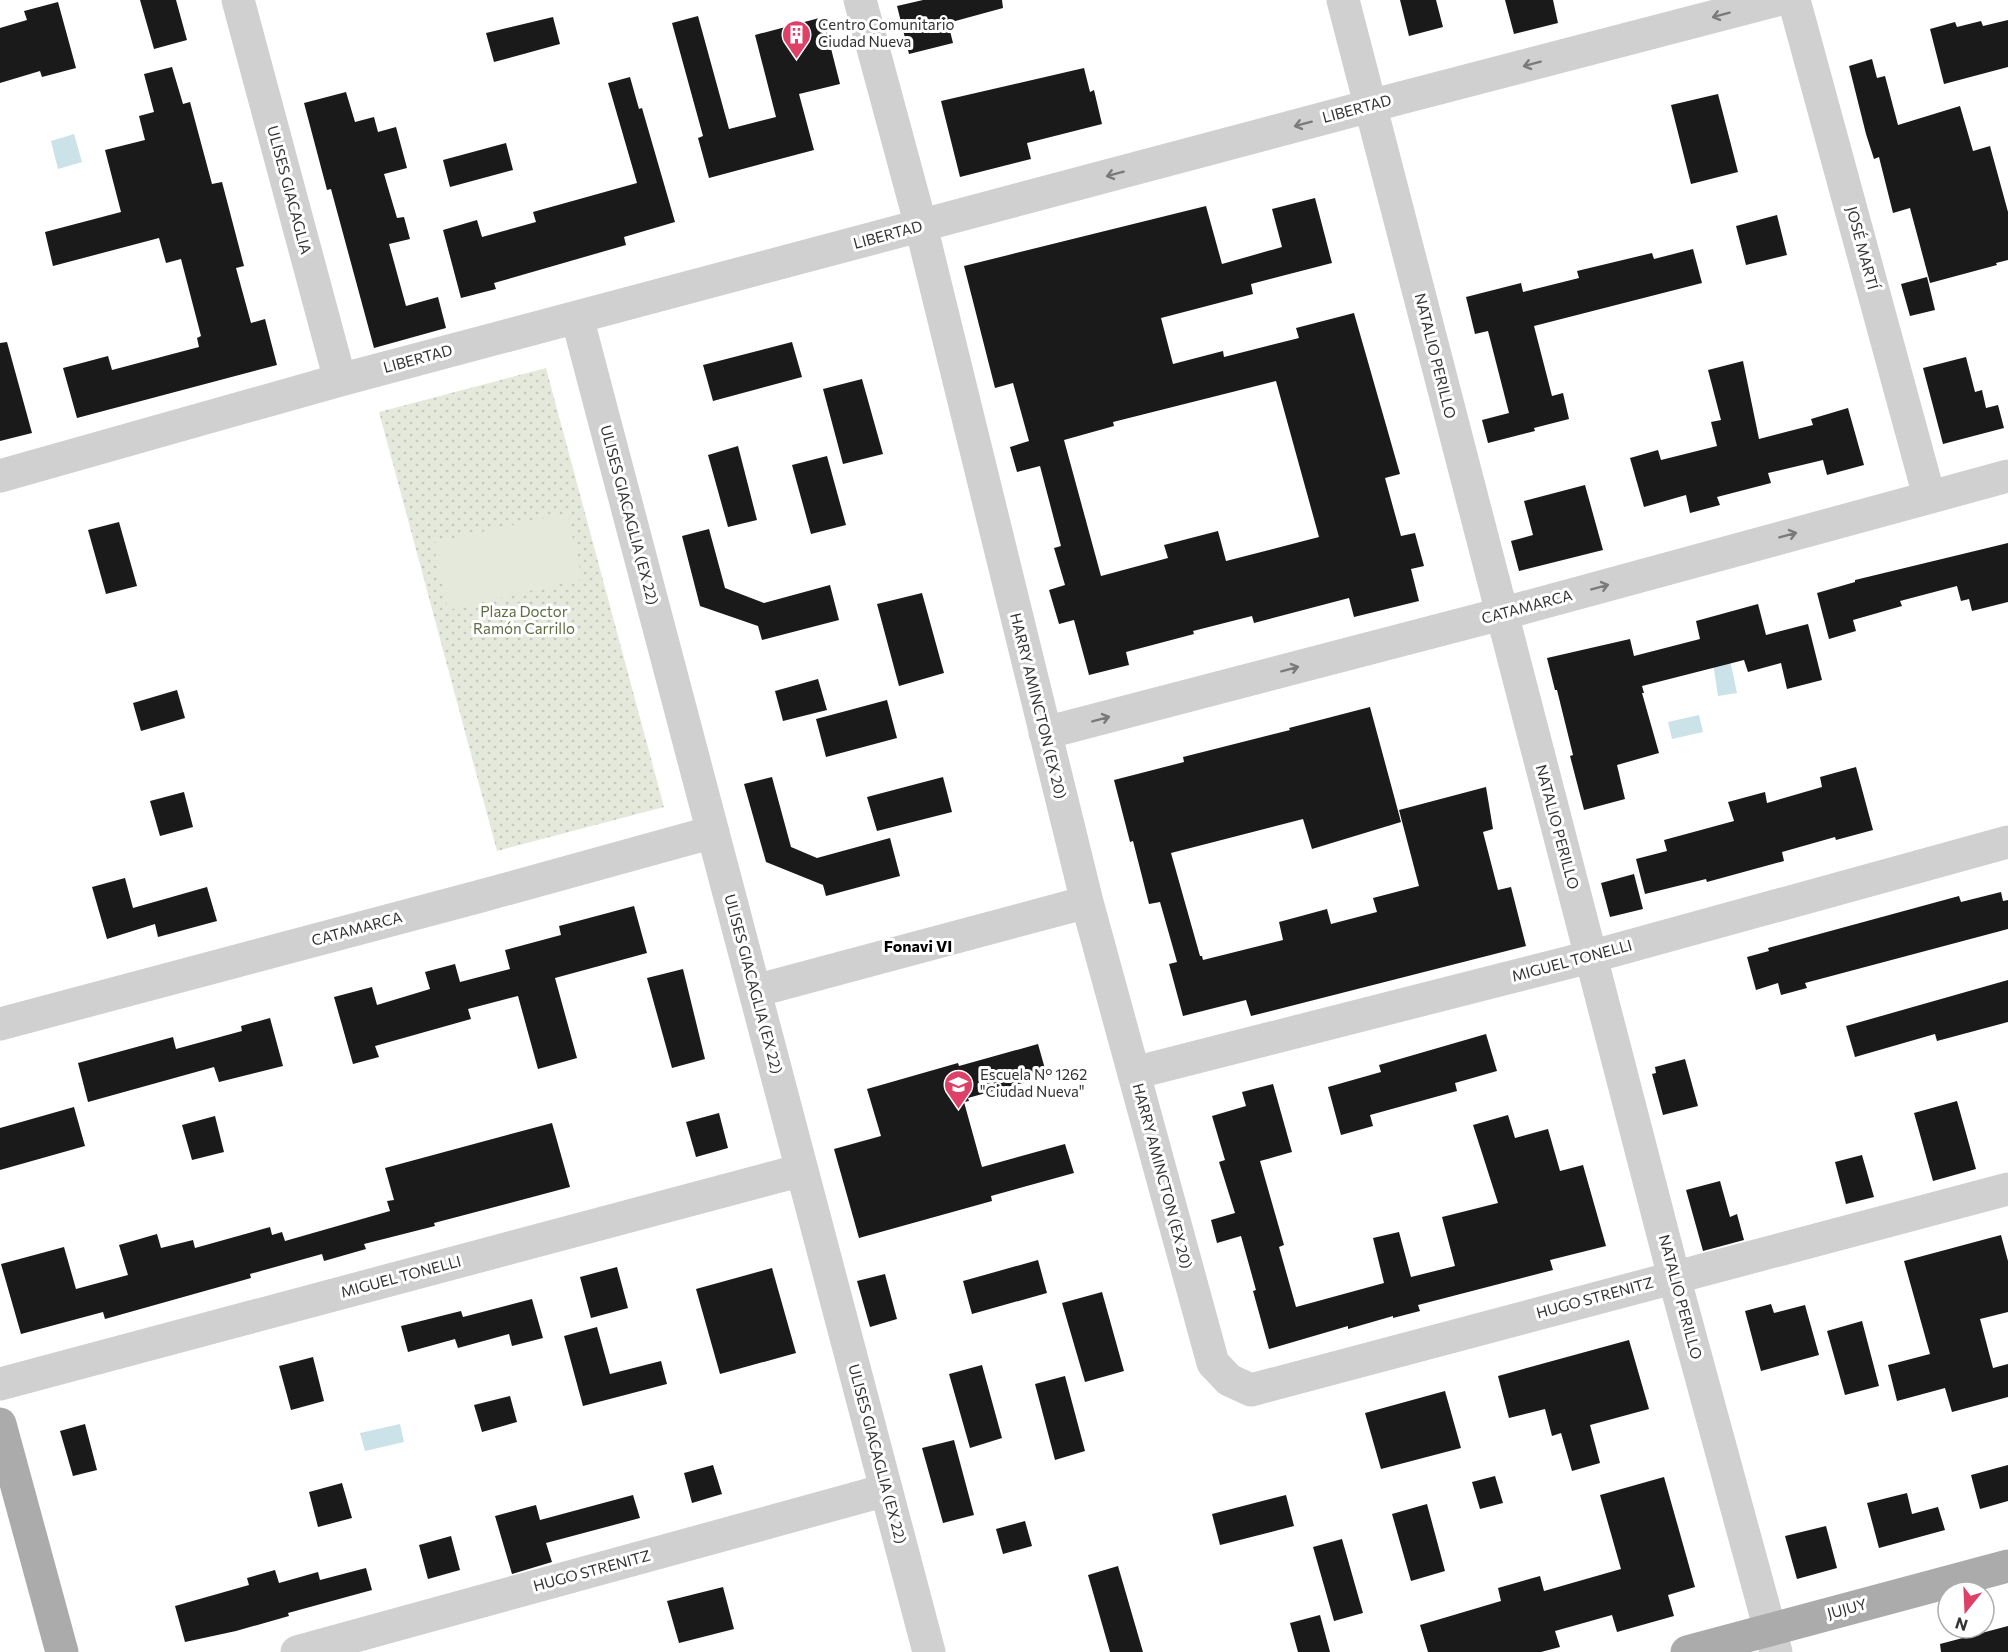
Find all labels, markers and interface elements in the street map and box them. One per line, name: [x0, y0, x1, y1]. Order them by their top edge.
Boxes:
one-way arrow: [1712, 9, 1731, 21]
place label: Centro Comunitario Ciudad Nueva: [818, 15, 954, 50]
building icon: Centro Comunitario Ciudad Nueva: [781, 18, 813, 60]
one-way arrow: [1523, 58, 1542, 70]
street label: LIBERTAD: [1320, 90, 1393, 126]
one-way arrow: [1294, 119, 1313, 130]
street label: ULISES GIACAGLIA: [264, 123, 316, 256]
one-way arrow: [1105, 169, 1124, 181]
street label: JOSÉ MARTÍ: [1843, 204, 1884, 292]
street label: LIBERTAD: [851, 216, 924, 252]
street label: NATALIO PERILLO: [1412, 291, 1460, 420]
street label: LIBERTAD: [381, 340, 454, 376]
street label: ULISES GIACAGLIA (EX 22): [597, 423, 663, 607]
one-way arrow: [1778, 529, 1797, 540]
one-way arrow: [1590, 581, 1609, 592]
street label: CATAMARCA: [1479, 585, 1574, 627]
park label: Plaza Doctor Ramón Carrillo: [473, 602, 575, 637]
street label: HARRY AMINCTON (EX 20): [1007, 611, 1071, 801]
one-way arrow: [1280, 663, 1299, 675]
one-way arrow: [1092, 712, 1111, 724]
street label: NATALIO PERILLO: [1533, 762, 1583, 891]
street label: ULISES GIACAGLIA (EX 22): [721, 892, 787, 1076]
street label: CATAMARCA: [309, 907, 404, 949]
street label: MIGUEL TONELLI: [1510, 935, 1634, 985]
district label: Fonavi VI: [884, 936, 952, 955]
place label: Escuela N° 1262 "Ciudad Nueva": [980, 1065, 1087, 1100]
school or university icon: Escuela N° 1262 "Ciudad Nueva": [943, 1068, 975, 1110]
street label: HARRY AMINCTON (EX 20): [1130, 1081, 1196, 1270]
street label: NATALIO PERILLO: [1656, 1232, 1706, 1361]
street label: MIGUEL TONELLI: [339, 1251, 463, 1301]
street label: HUGO STRENITZ: [1534, 1273, 1655, 1321]
street label: ULISES GIACAGLIA (EX 22): [845, 1362, 911, 1546]
street label: HUGO STRENITZ: [531, 1546, 652, 1594]
north arrow: [1936, 1580, 1996, 1640]
street label: JUJUY: [1825, 1594, 1869, 1622]
text: N: [1953, 1614, 1970, 1636]

